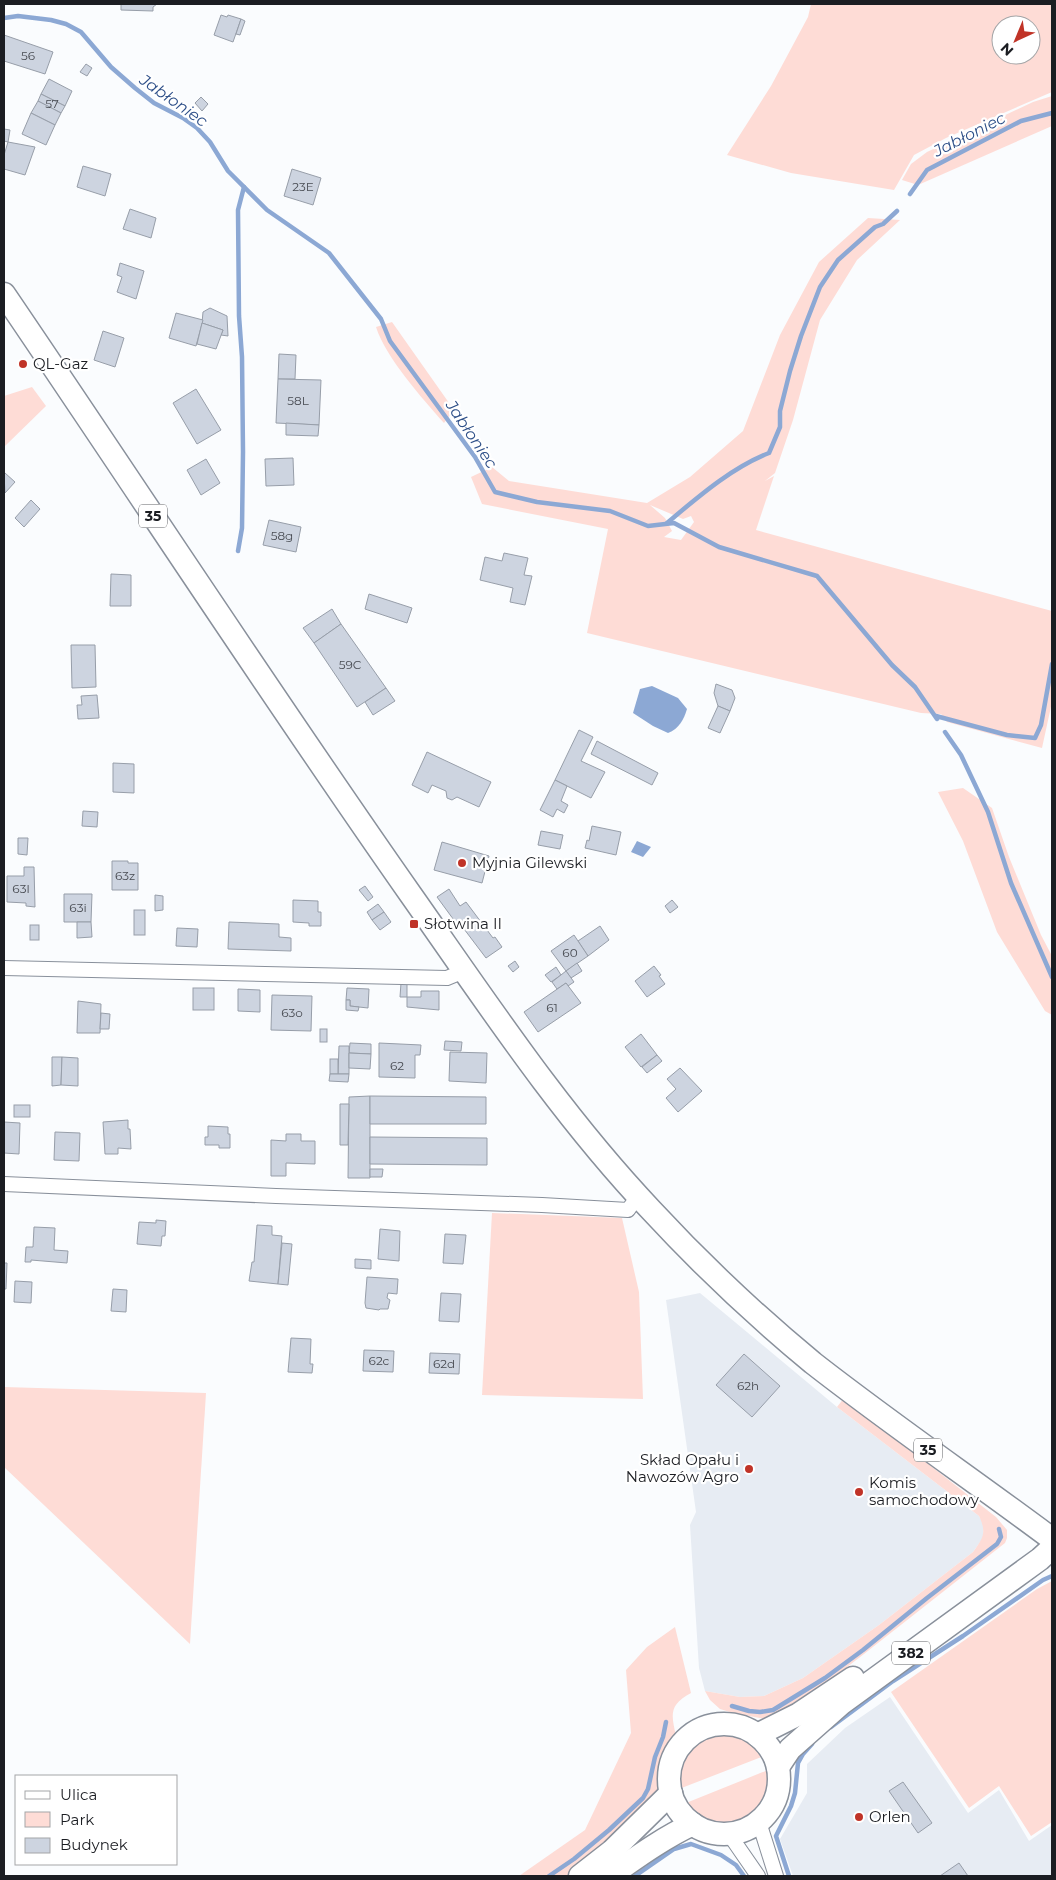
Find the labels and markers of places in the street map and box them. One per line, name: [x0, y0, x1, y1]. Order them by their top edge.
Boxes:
place label: QL-Gaz: [33, 354, 89, 373]
marker: QL-Gaz: [17, 358, 29, 370]
place label: Myjnia Gilewski: [472, 853, 587, 872]
marker: Myjnia Gilewski: [456, 857, 468, 869]
place label: Słotwina II: [424, 914, 502, 933]
marker: Słotwina II: [408, 918, 420, 930]
place label: Skład Opału i Nawozów Agro: [626, 1450, 739, 1486]
marker: Skład Opału i Nawozów Agro: [743, 1463, 755, 1475]
place label: Komis samochodowy: [869, 1473, 980, 1509]
marker: Komis samochodowy: [853, 1486, 865, 1498]
place label: Orlen: [869, 1807, 911, 1826]
marker: Orlen: [853, 1811, 865, 1823]

